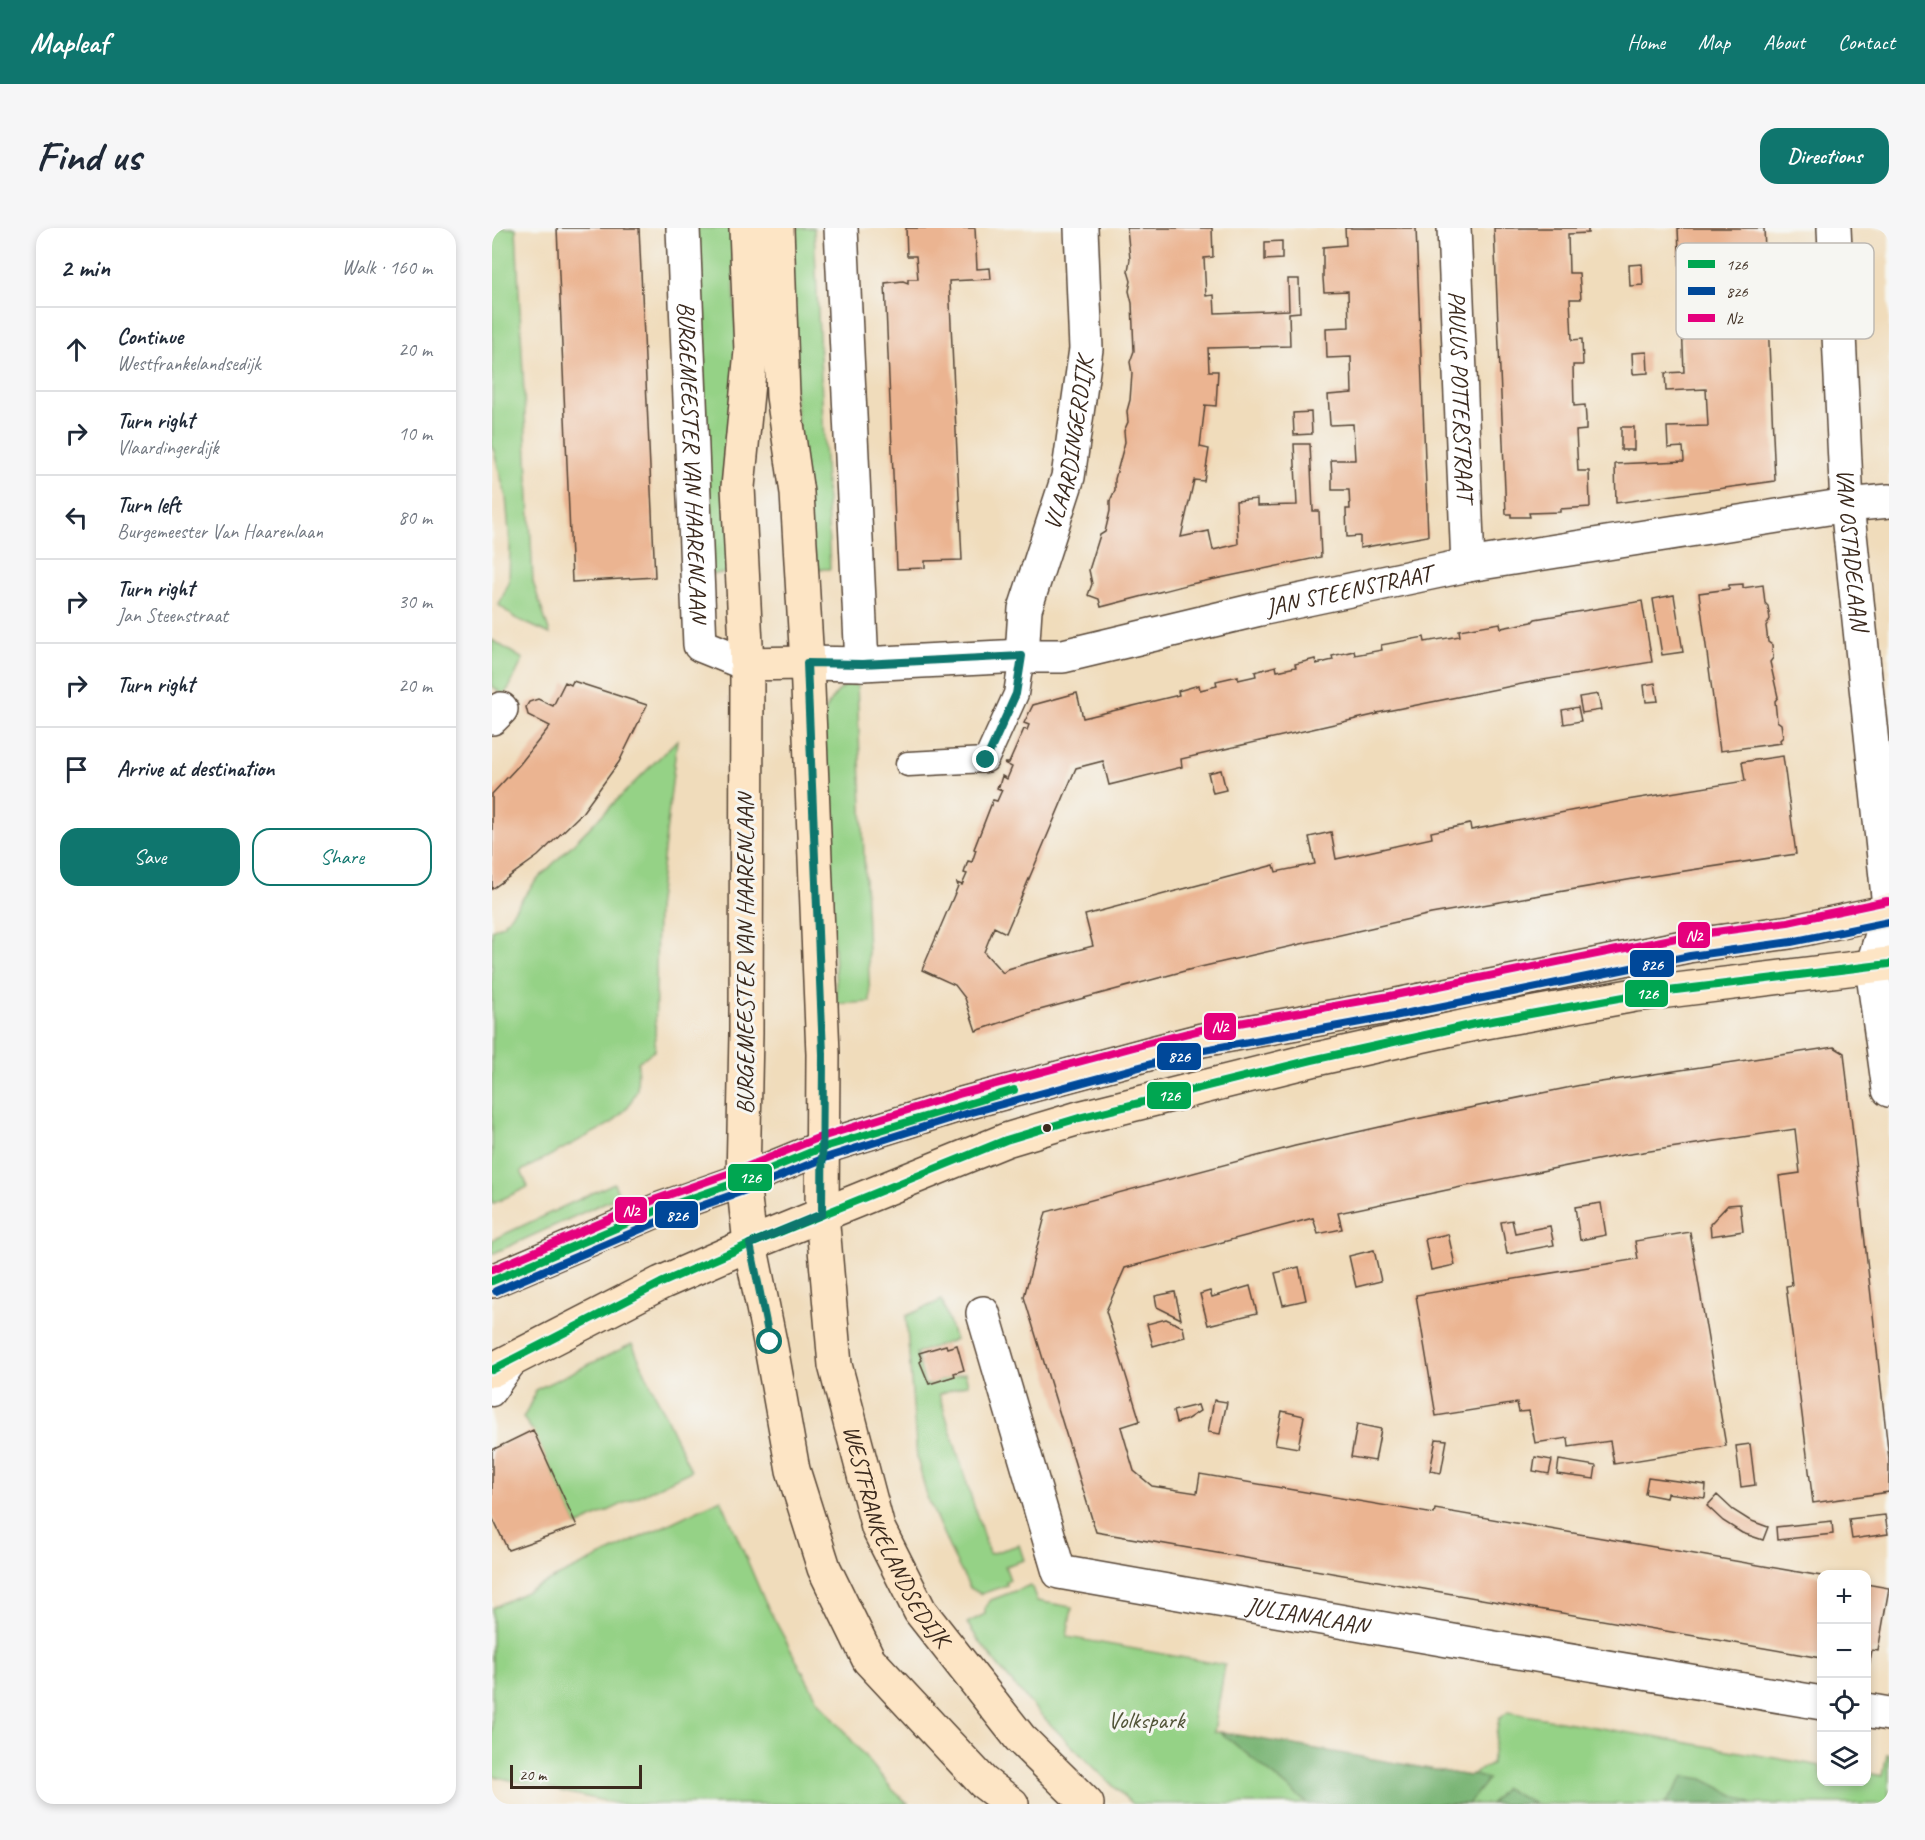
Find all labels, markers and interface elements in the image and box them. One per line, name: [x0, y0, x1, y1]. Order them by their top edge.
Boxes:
text: Mapleaf: [30, 25, 108, 60]
text: Home: [1627, 29, 1665, 55]
text: Map: [1698, 29, 1730, 55]
text: About: [1763, 29, 1805, 55]
text: Contact: [1838, 29, 1895, 55]
button: Directions: [1760, 128, 1889, 184]
text: Find us: [36, 130, 141, 183]
legend: [1676, 243, 1874, 339]
text: 2 min: [60, 251, 110, 284]
text: Walk · 160 m: [342, 255, 432, 280]
text: 126: [1726, 255, 1748, 275]
text: 826: [1726, 282, 1748, 302]
street label: PAULUS POTTERSTRAAT: [1442, 290, 1481, 507]
street label: BURGEMEESTER VAN HAARENLAAN: [671, 301, 714, 626]
text: N2: [1726, 309, 1745, 329]
text: Continue: [117, 323, 183, 351]
icon: ahead: [60, 333, 93, 366]
text: 20 m: [398, 337, 432, 362]
street label: VLAARDINGERDIJK: [1037, 350, 1100, 534]
text: Westfrankelandsedijk: [117, 351, 261, 376]
text: Turn right: [117, 407, 194, 435]
icon: right: [60, 417, 93, 450]
text: 10 m: [398, 421, 432, 446]
text: Vlaardingerdijk: [117, 435, 219, 460]
street label: VAN OSTADELAAN: [1830, 468, 1875, 635]
text: Turn left: [117, 491, 181, 519]
icon: left: [60, 501, 93, 534]
text: 80 m: [398, 505, 432, 530]
text: Burgemeester Van Haarenlaan: [117, 519, 323, 544]
street label: JAN STEENSTRAAT: [1262, 557, 1440, 623]
text: Turn right: [117, 575, 194, 603]
icon: right: [60, 585, 93, 618]
text: 30 m: [398, 589, 432, 614]
text: Jan Steenstraat: [117, 603, 228, 628]
icon: right: [60, 669, 93, 702]
text: Turn right: [117, 671, 194, 699]
text: 20 m: [398, 673, 432, 698]
route end: [972, 746, 998, 772]
icon: arrive: [60, 753, 93, 786]
text: Arrive at destination: [117, 755, 274, 783]
street label: BURGEMEESTER VAN HAARENLAAN: [730, 790, 760, 1114]
button: Save: [60, 828, 240, 886]
button: Share: [252, 828, 432, 886]
line badge: N2: [1677, 921, 1711, 949]
text: N2: [1685, 926, 1704, 946]
line badge: 826: [1629, 949, 1675, 978]
text: 826: [1641, 955, 1664, 975]
line badge: 126: [1624, 979, 1669, 1008]
text: 126: [1636, 984, 1659, 1004]
line badge: N2: [1203, 1012, 1237, 1041]
text: N2: [1211, 1017, 1230, 1037]
line badge: 826: [1156, 1042, 1202, 1071]
text: 826: [1168, 1047, 1191, 1067]
line badge: 126: [1146, 1081, 1192, 1110]
text: 126: [1158, 1086, 1181, 1106]
unlabelled marker: [1041, 1122, 1053, 1134]
line badge: 126: [727, 1163, 773, 1192]
text: 126: [739, 1168, 762, 1188]
line badge: N2: [614, 1196, 648, 1224]
line badge: 826: [654, 1200, 699, 1229]
text: N2: [622, 1201, 641, 1221]
text: 826: [666, 1206, 689, 1226]
route start: [756, 1328, 782, 1354]
street label: WESTFRANKELANDSEDIJK: [837, 1422, 960, 1656]
map controls: [1817, 1570, 1871, 1786]
button: +: [1817, 1570, 1871, 1624]
street label: JULIANALAAN: [1243, 1590, 1374, 1641]
button: −: [1817, 1624, 1871, 1678]
button: locate: [1817, 1678, 1871, 1732]
park label: Volkspark: [1108, 1705, 1187, 1735]
button: layers: [1817, 1732, 1871, 1786]
scale bar: [510, 1762, 642, 1790]
text: 20 m: [519, 1765, 546, 1785]

